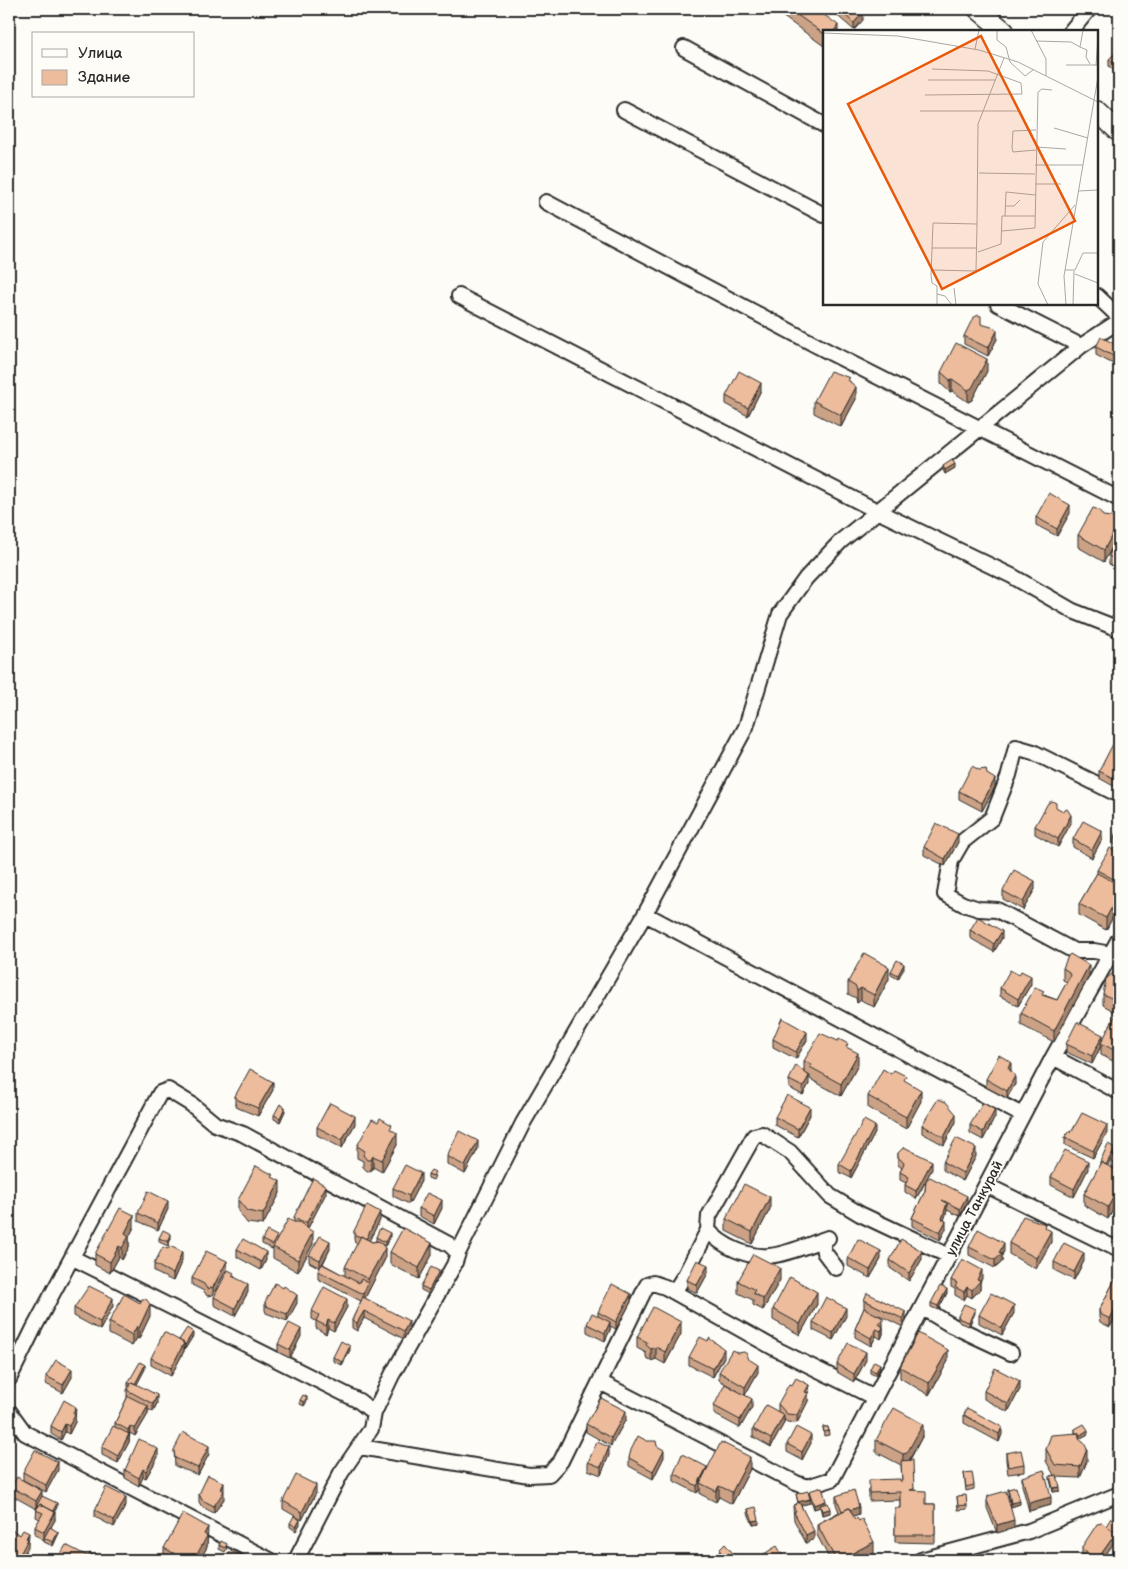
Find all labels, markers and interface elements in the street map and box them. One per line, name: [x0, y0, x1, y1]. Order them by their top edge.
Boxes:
inset map: [823, 30, 1098, 305]
legend: [32, 32, 195, 98]
text: Улица: [78, 44, 123, 63]
text: Здание: [78, 68, 130, 87]
street label: улица Танкурай: [942, 1158, 1007, 1259]

